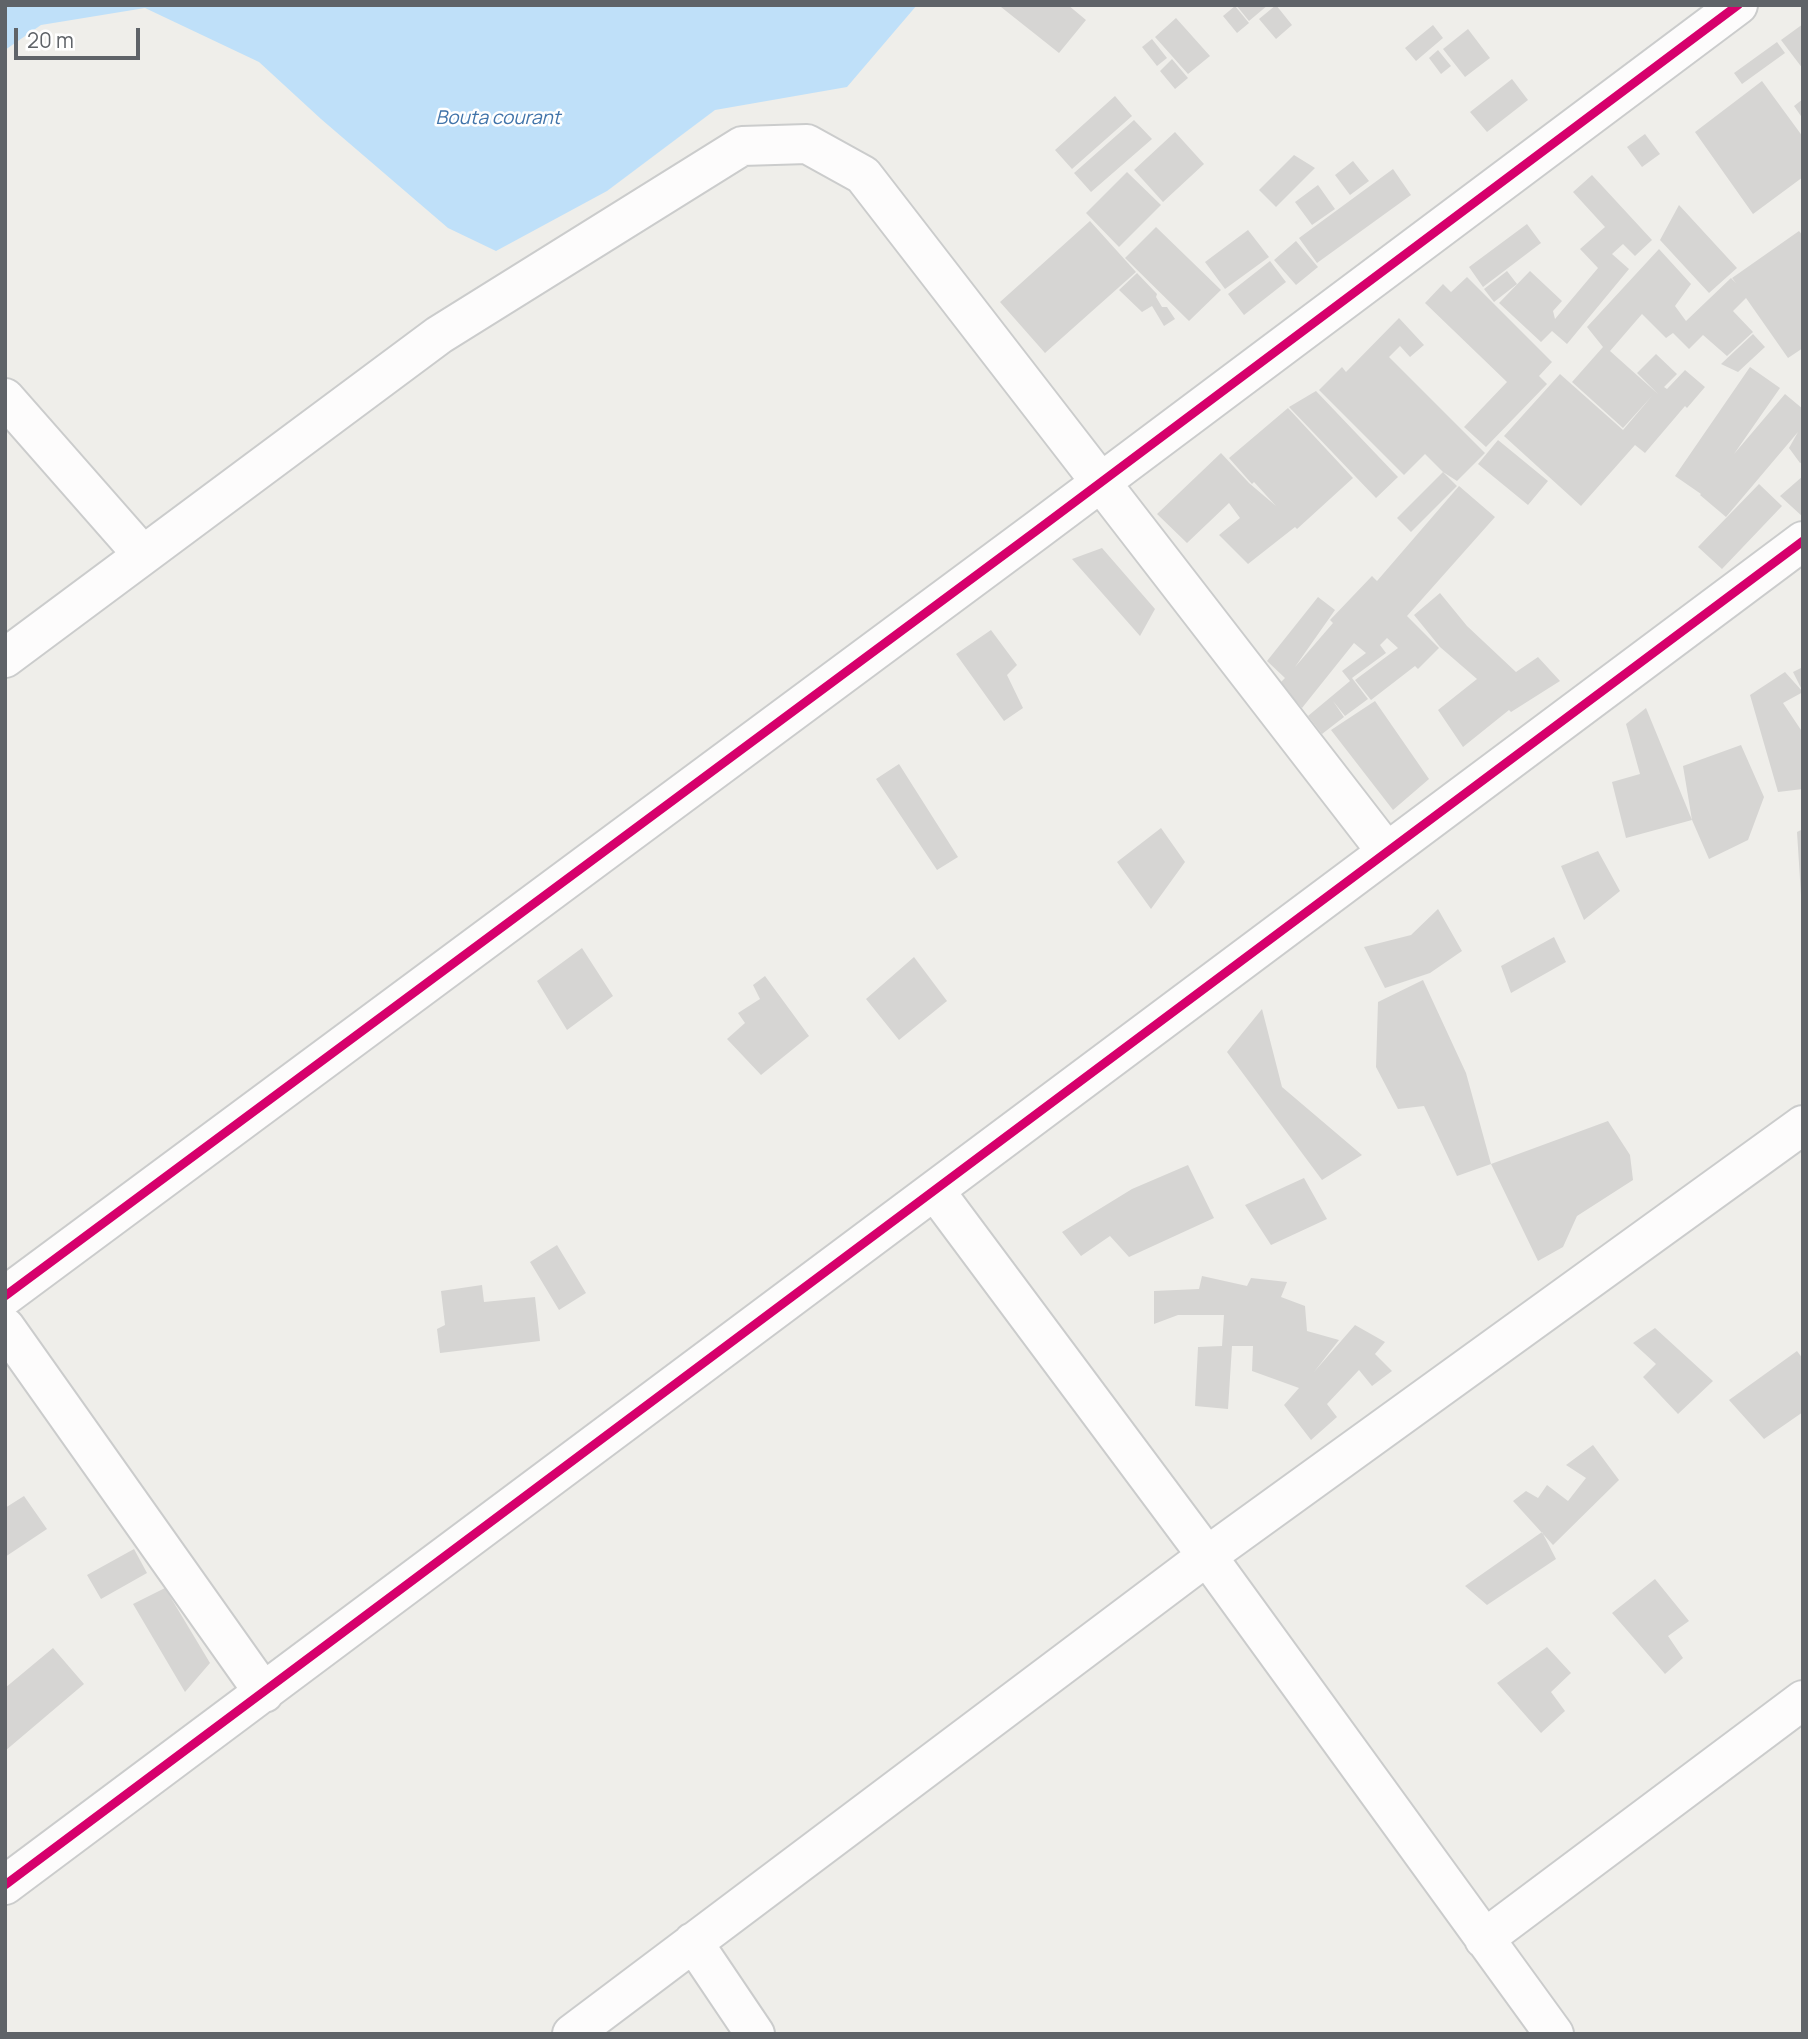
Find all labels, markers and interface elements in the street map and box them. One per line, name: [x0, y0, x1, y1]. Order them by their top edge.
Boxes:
scale bar: [18, 14, 144, 58]
text: 20 m: [27, 26, 74, 54]
water label: Bouta courant: [436, 108, 560, 130]

